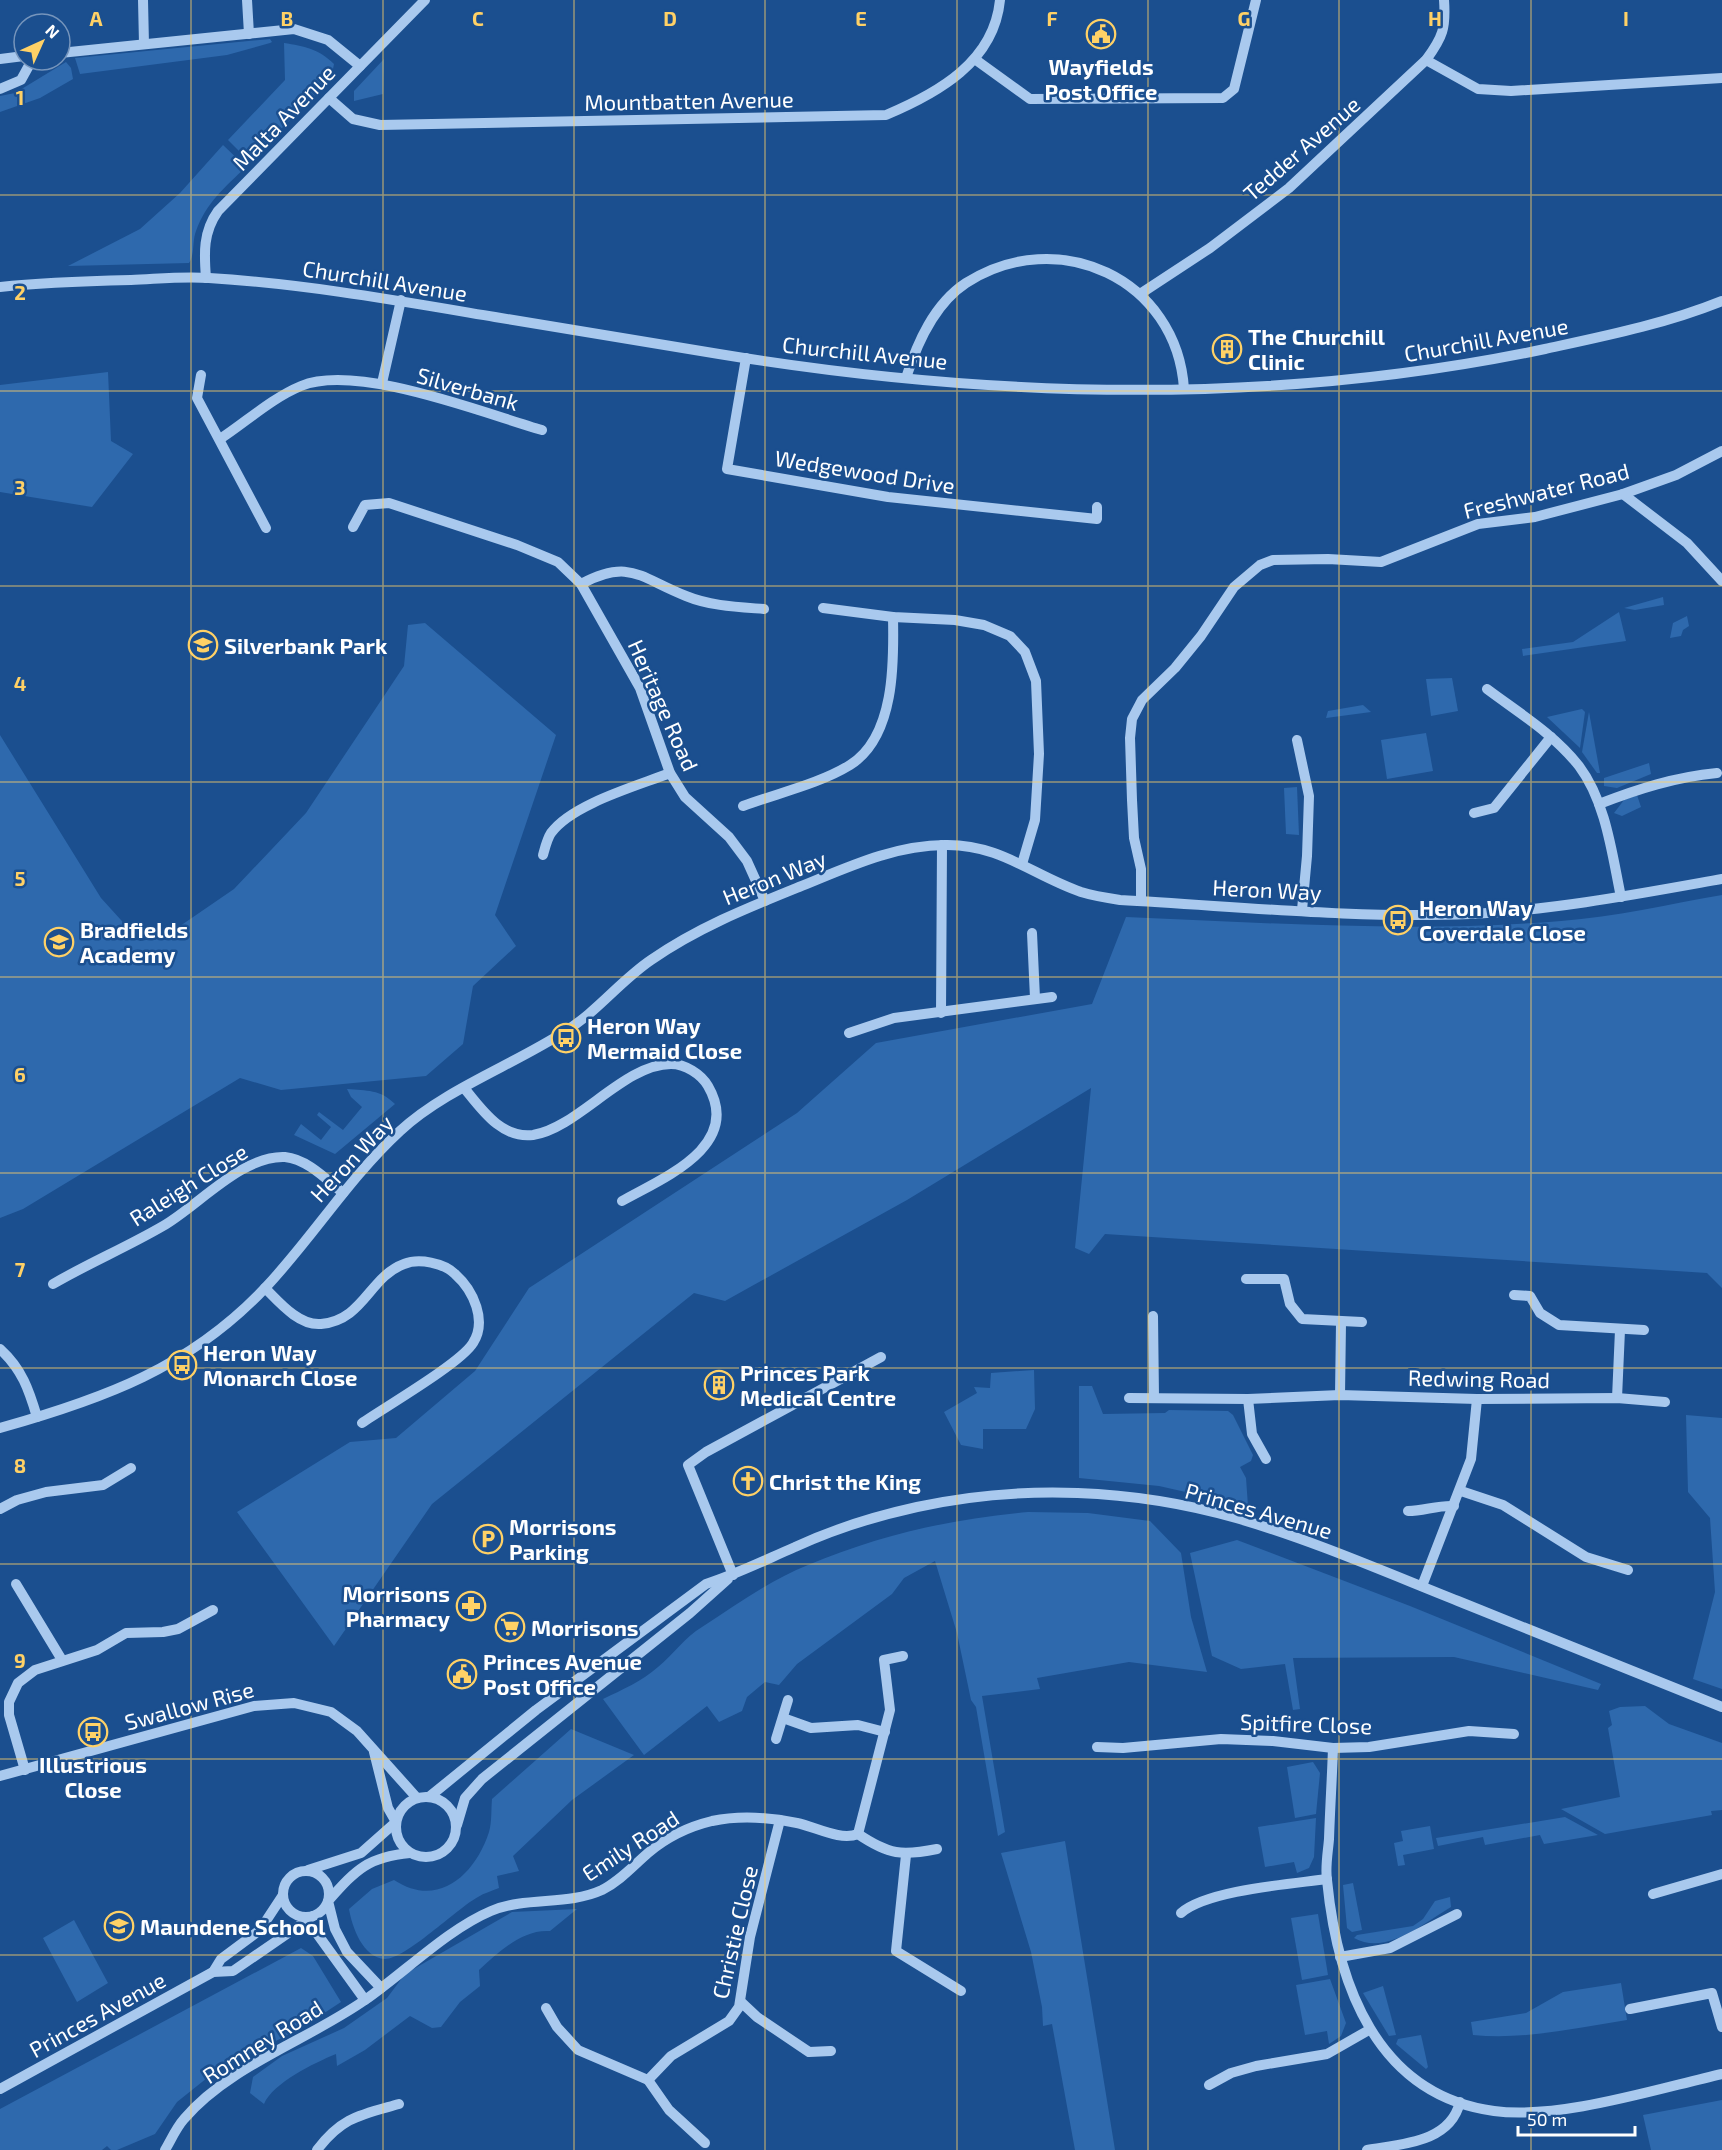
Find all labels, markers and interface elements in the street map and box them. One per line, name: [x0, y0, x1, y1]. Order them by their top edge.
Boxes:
text: A: [89, 6, 103, 30]
text: B: [281, 6, 293, 30]
text: C: [472, 6, 484, 30]
text: D: [663, 6, 677, 30]
text: E: [855, 6, 867, 30]
text: F: [1046, 6, 1058, 30]
text: G: [1238, 6, 1250, 30]
text: H: [1428, 6, 1442, 30]
text: I: [1623, 6, 1629, 30]
north arrow: [12, 12, 72, 72]
public building icon: Wayfields Post Office: [1085, 18, 1117, 50]
text: N: [42, 20, 64, 42]
place label: Wayfields Post Office: [1045, 53, 1157, 104]
street label: Malta Avenue: [226, 59, 340, 175]
text: 1: [16, 85, 24, 109]
street label: Mountbatten Avenue: [584, 85, 794, 115]
street label: Tedder Avenue: [1238, 90, 1364, 206]
street label: Churchill Avenue: [301, 254, 469, 306]
text: 2: [14, 280, 26, 304]
street label: Churchill Avenue: [1402, 312, 1570, 366]
place label: The Churchill Clinic: [1248, 323, 1386, 374]
street label: Churchill Avenue: [781, 330, 949, 374]
building icon: The Churchill Clinic: [1211, 333, 1243, 365]
street label: Silverbank: [414, 361, 522, 415]
street label: Wedgewood Drive: [773, 444, 957, 498]
street label: Freshwater Road: [1460, 457, 1632, 523]
text: 3: [14, 475, 26, 499]
school or university icon: Silverbank Park: [187, 629, 219, 661]
place label: Silverbank Park: [224, 632, 388, 658]
street label: Heritage Road: [623, 635, 705, 775]
text: 4: [14, 671, 27, 695]
street label: Heron Way: [718, 844, 830, 910]
text: 5: [14, 866, 26, 890]
street label: Heron Way: [1212, 873, 1323, 905]
place label: Heron Way Coverdale Close: [1419, 894, 1586, 945]
bus stop icon: Heron Way Coverdale Close: [1382, 904, 1414, 936]
place label: Bradfields Academy: [80, 916, 188, 968]
school or university icon: Bradfields Academy: [43, 926, 75, 958]
place label: Heron Way Mermaid Close: [587, 1012, 742, 1063]
bus stop icon: Heron Way Mermaid Close: [550, 1022, 582, 1054]
text: 6: [14, 1062, 26, 1086]
street label: Heron Way: [304, 1109, 398, 1207]
street label: Raleigh Close: [124, 1137, 252, 1231]
text: 7: [15, 1257, 26, 1281]
place label: Heron Way Monarch Close: [203, 1339, 357, 1390]
bus stop icon: Heron Way Monarch Close: [166, 1349, 198, 1381]
place label: Princes Park Medical Centre: [740, 1359, 896, 1410]
street label: Redwing Road: [1408, 1364, 1550, 1392]
building icon: Princes Park Medical Centre: [703, 1369, 735, 1401]
text: 8: [14, 1453, 26, 1477]
church icon: Christ the King: [732, 1465, 764, 1497]
place label: Christ the King: [769, 1468, 921, 1494]
street label: Princes Avenue: [1182, 1477, 1336, 1543]
place label: Morrisons Parking: [509, 1513, 617, 1564]
parking icon: Morrisons Parking: [472, 1523, 504, 1555]
place label: Morrisons Pharmacy: [342, 1580, 451, 1632]
pharmacy icon: Morrisons Pharmacy: [455, 1590, 487, 1622]
supermarket icon: Morrisons: [494, 1611, 526, 1643]
place label: Morrisons: [531, 1614, 639, 1640]
text: 9: [14, 1648, 26, 1672]
place label: Princes Avenue Post Office: [483, 1648, 642, 1699]
public building icon: Princes Avenue Post Office: [446, 1658, 478, 1690]
street label: Swallow Rise: [122, 1675, 256, 1735]
street label: Spitfire Close: [1240, 1708, 1372, 1738]
bus stop icon: Illustrious Close: [77, 1716, 109, 1748]
place label: Illustrious Close: [39, 1751, 147, 1802]
street label: Emily Road: [577, 1804, 683, 1886]
street label: Christie Close: [706, 1863, 762, 2001]
school or university icon: Maundene School: [103, 1910, 135, 1942]
place label: Maundene School: [140, 1913, 326, 1939]
street label: Princes Avenue: [24, 1966, 170, 2062]
street label: Romney Road: [197, 1994, 327, 2088]
scale bar: [1518, 2099, 1635, 2137]
text: 50 m: [1527, 2108, 1567, 2130]

